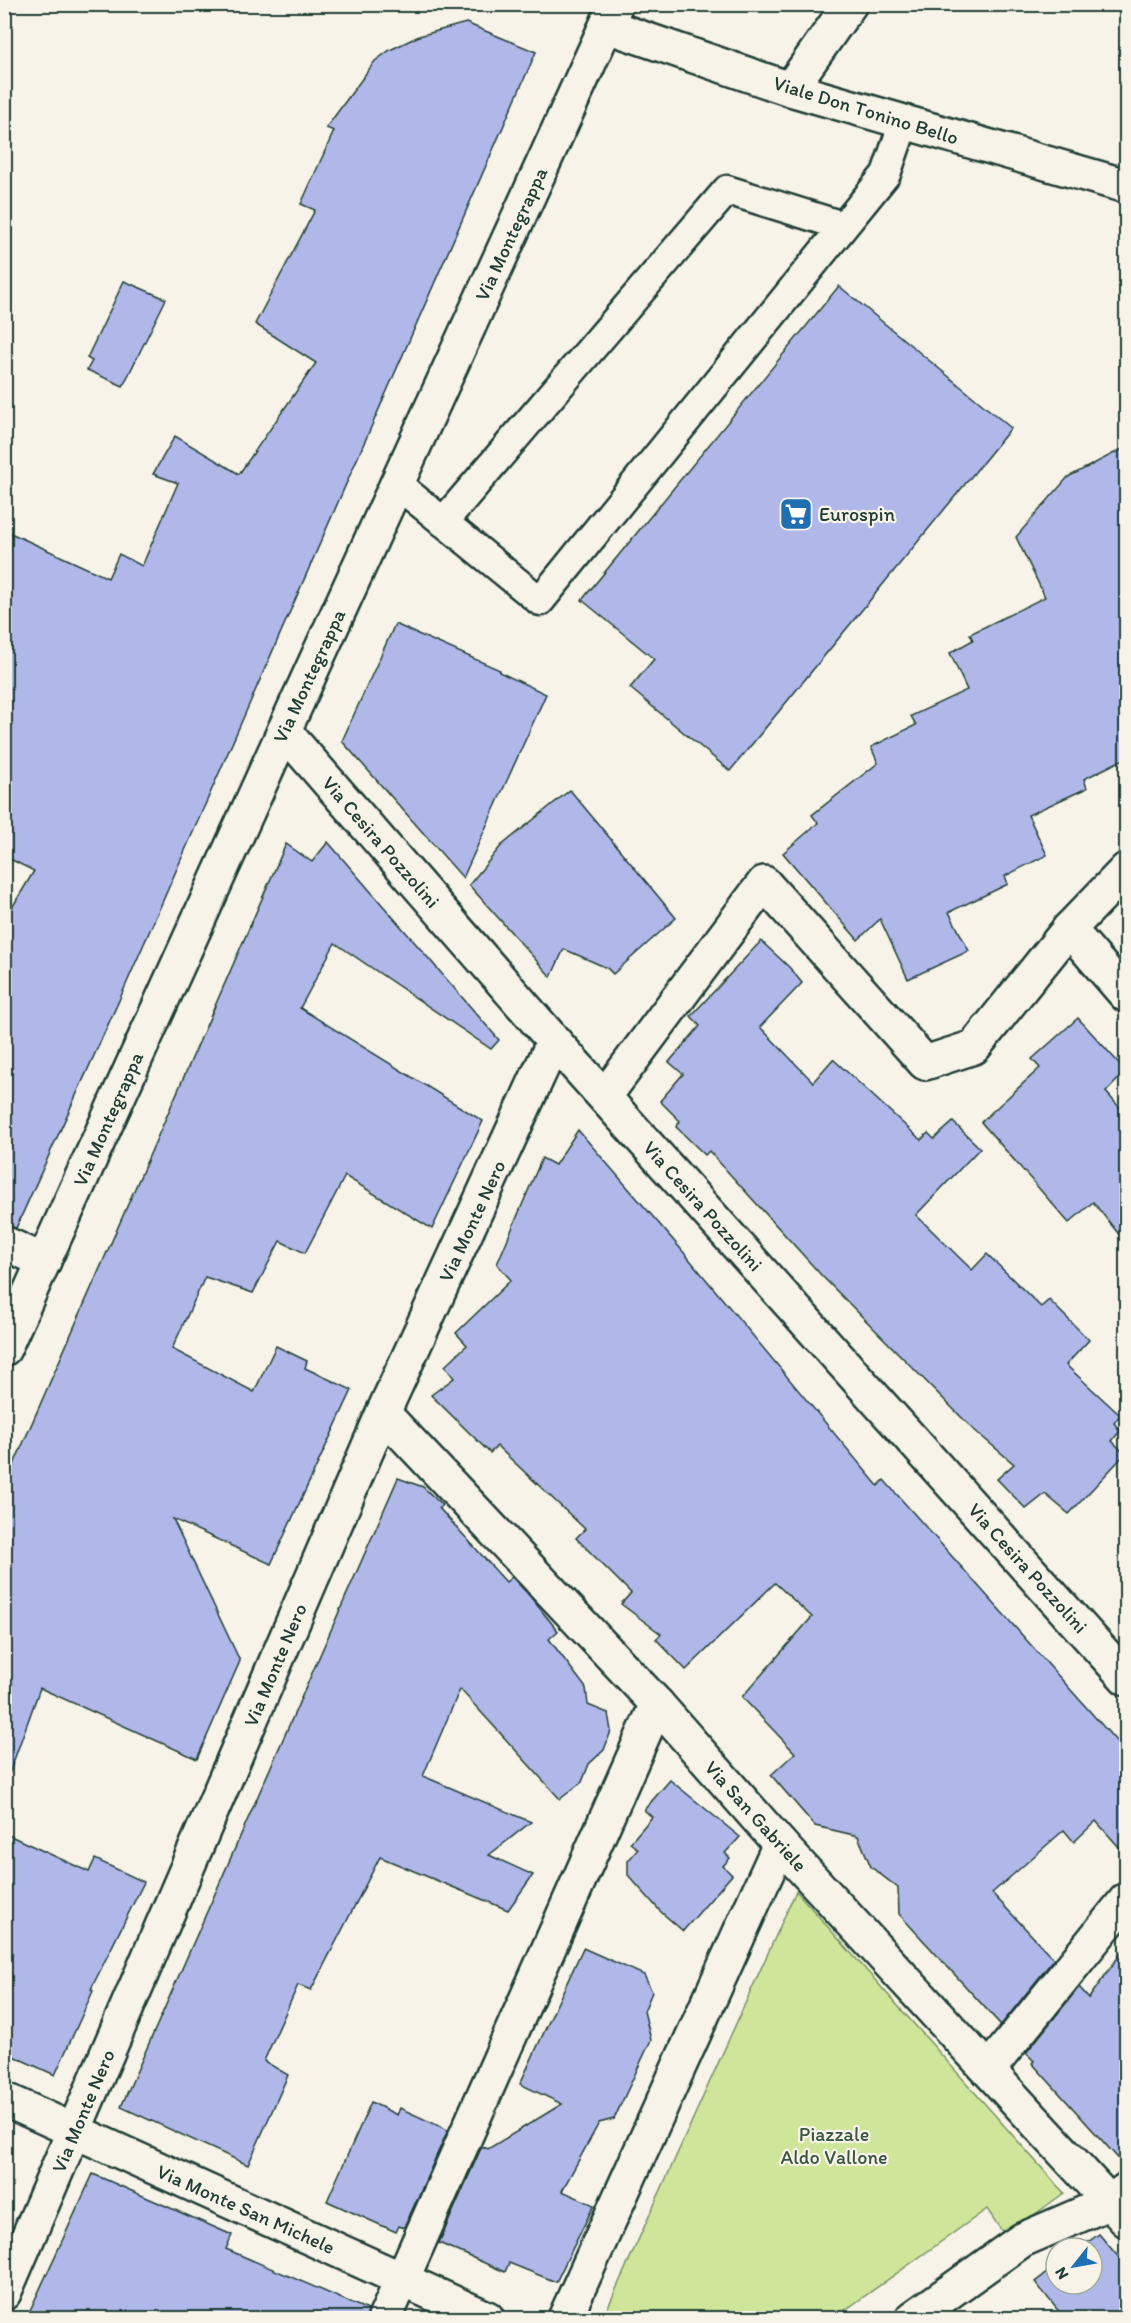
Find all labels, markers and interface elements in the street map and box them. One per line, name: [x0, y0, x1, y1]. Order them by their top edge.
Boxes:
street label: Viale Don Tonino Bello: [771, 70, 961, 150]
street label: Via Montegrappa: [470, 163, 553, 305]
supermarket icon: Eurospin: [778, 496, 814, 532]
place label: Eurospin: [819, 502, 895, 526]
street label: Via Montegrappa: [268, 605, 351, 747]
street label: Via Cesira Pozzolini: [317, 771, 445, 913]
street label: Via Montegrappa: [68, 1047, 149, 1190]
street label: Via Cesira Pozzolini: [638, 1136, 768, 1276]
street label: Via Monte Nero: [433, 1156, 511, 1286]
street label: Via Cesira Pozzolini: [963, 1498, 1093, 1638]
street label: Via Monte Nero: [238, 1600, 312, 1730]
street label: Via San Gabriele: [700, 1756, 812, 1876]
street label: Via Monte Nero: [46, 2046, 120, 2176]
park label: Piazzale Aldo Vallone: [780, 2122, 888, 2169]
street label: Via Monte San Michele: [153, 2159, 339, 2259]
north arrow: [1044, 2236, 1104, 2296]
text: N: [1051, 2264, 1072, 2283]

